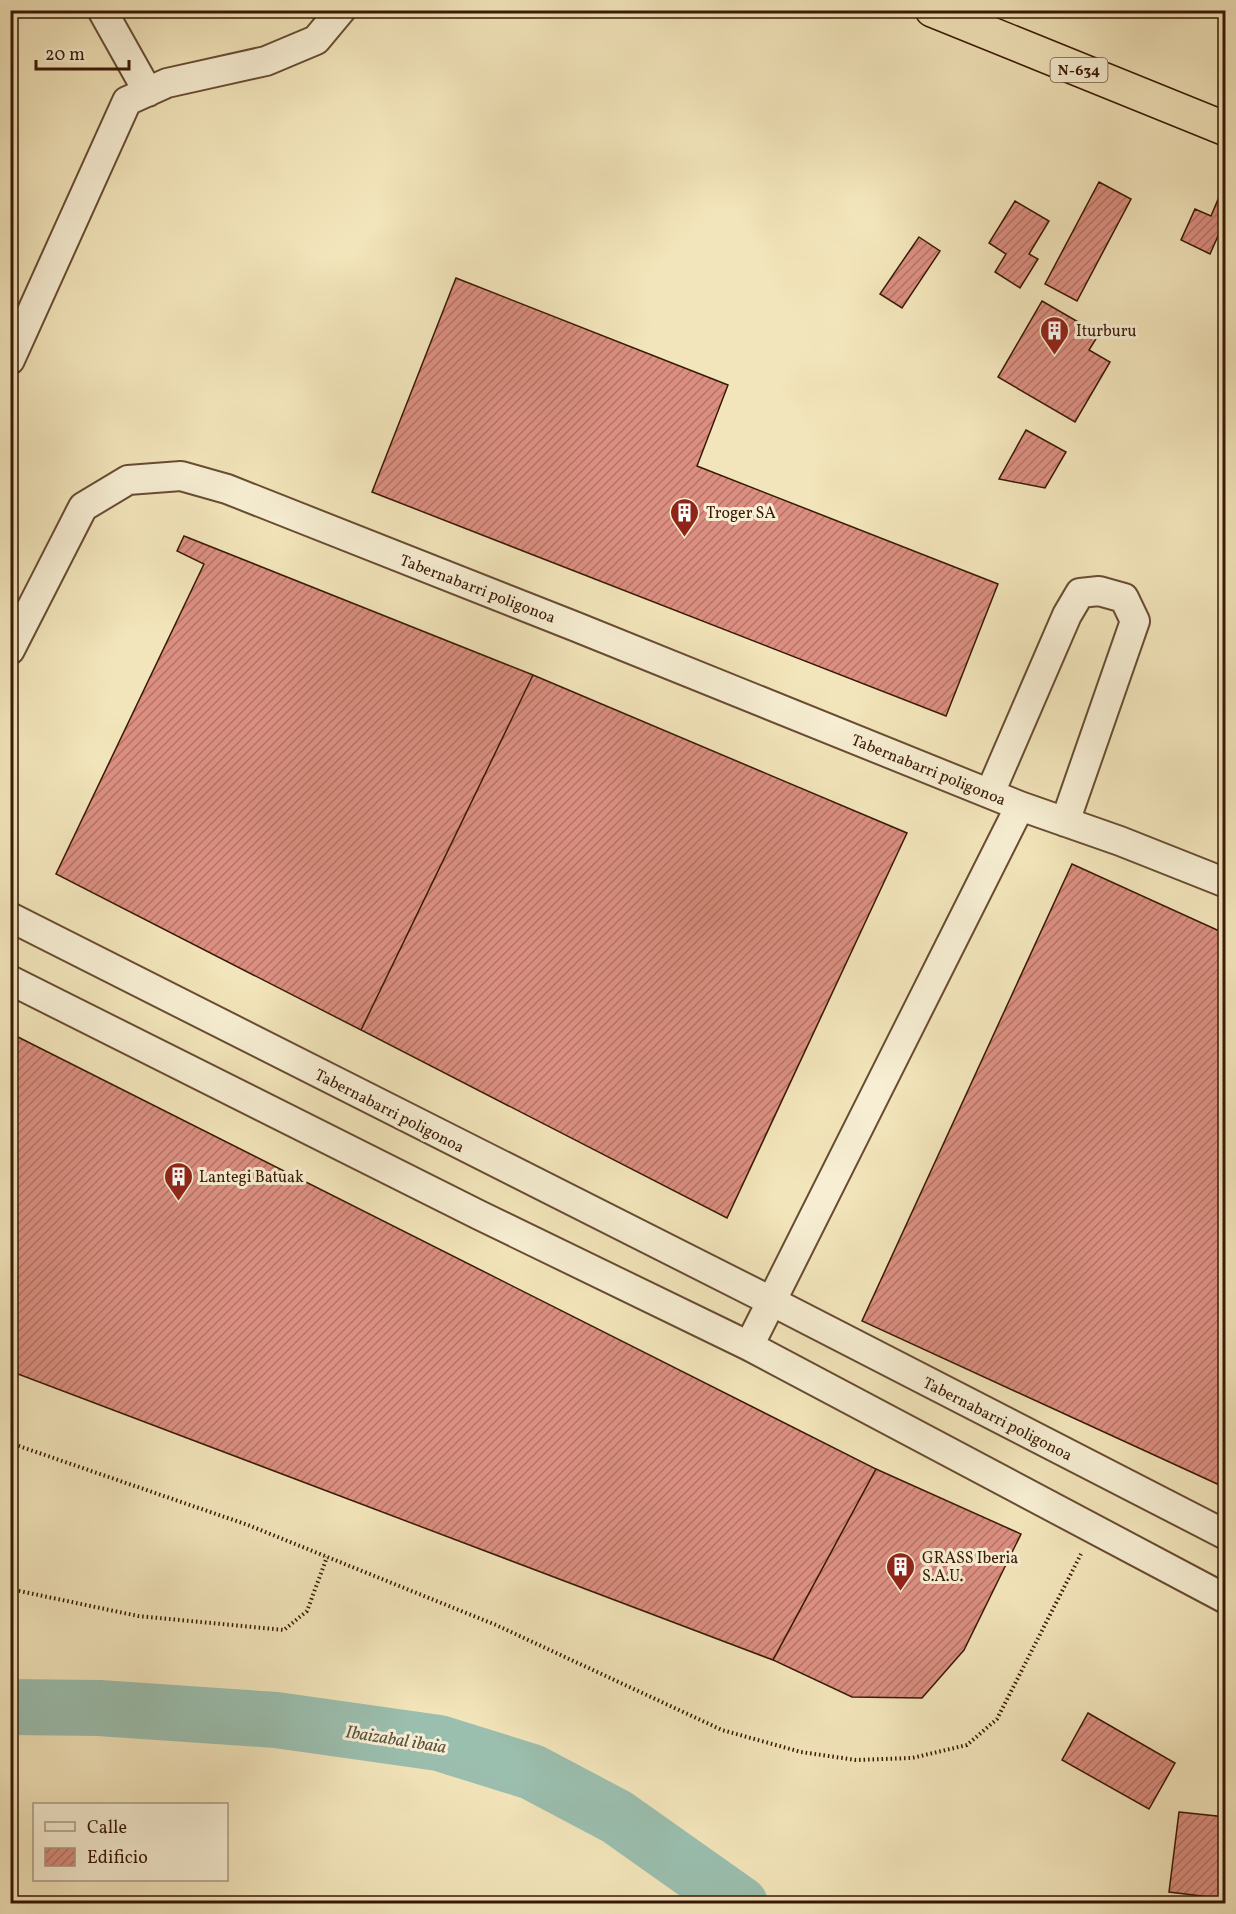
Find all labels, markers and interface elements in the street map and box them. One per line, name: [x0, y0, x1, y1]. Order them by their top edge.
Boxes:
scale bar: [36, 33, 129, 71]
text: 20 m: [45, 43, 85, 68]
road number: N-634: [1050, 58, 1108, 82]
building icon: Iturburu: [1039, 314, 1071, 356]
place label: Iturburu: [1076, 321, 1137, 343]
building icon: Troger SA: [669, 496, 701, 538]
place label: Troger SA: [706, 503, 776, 525]
street label: Tabernabarri poligonoa: [396, 550, 558, 630]
street label: Tabernabarri poligonoa: [848, 730, 1009, 812]
street label: Tabernabarri poligonoa: [311, 1065, 468, 1159]
building icon: Lantegi Batuak: [162, 1160, 194, 1202]
place label: Lantegi Batuak: [199, 1167, 304, 1189]
street label: Tabernabarri poligonoa: [919, 1373, 1076, 1467]
place label: GRASS Iberia S.A.U.: [922, 1548, 1018, 1588]
building icon: GRASS Iberia S.A.U.: [885, 1550, 917, 1592]
water label: Ibaizabal ibaia: [344, 1720, 448, 1761]
legend: [33, 1803, 228, 1881]
text: Calle: [87, 1816, 127, 1841]
text: Edificio: [87, 1846, 148, 1871]

